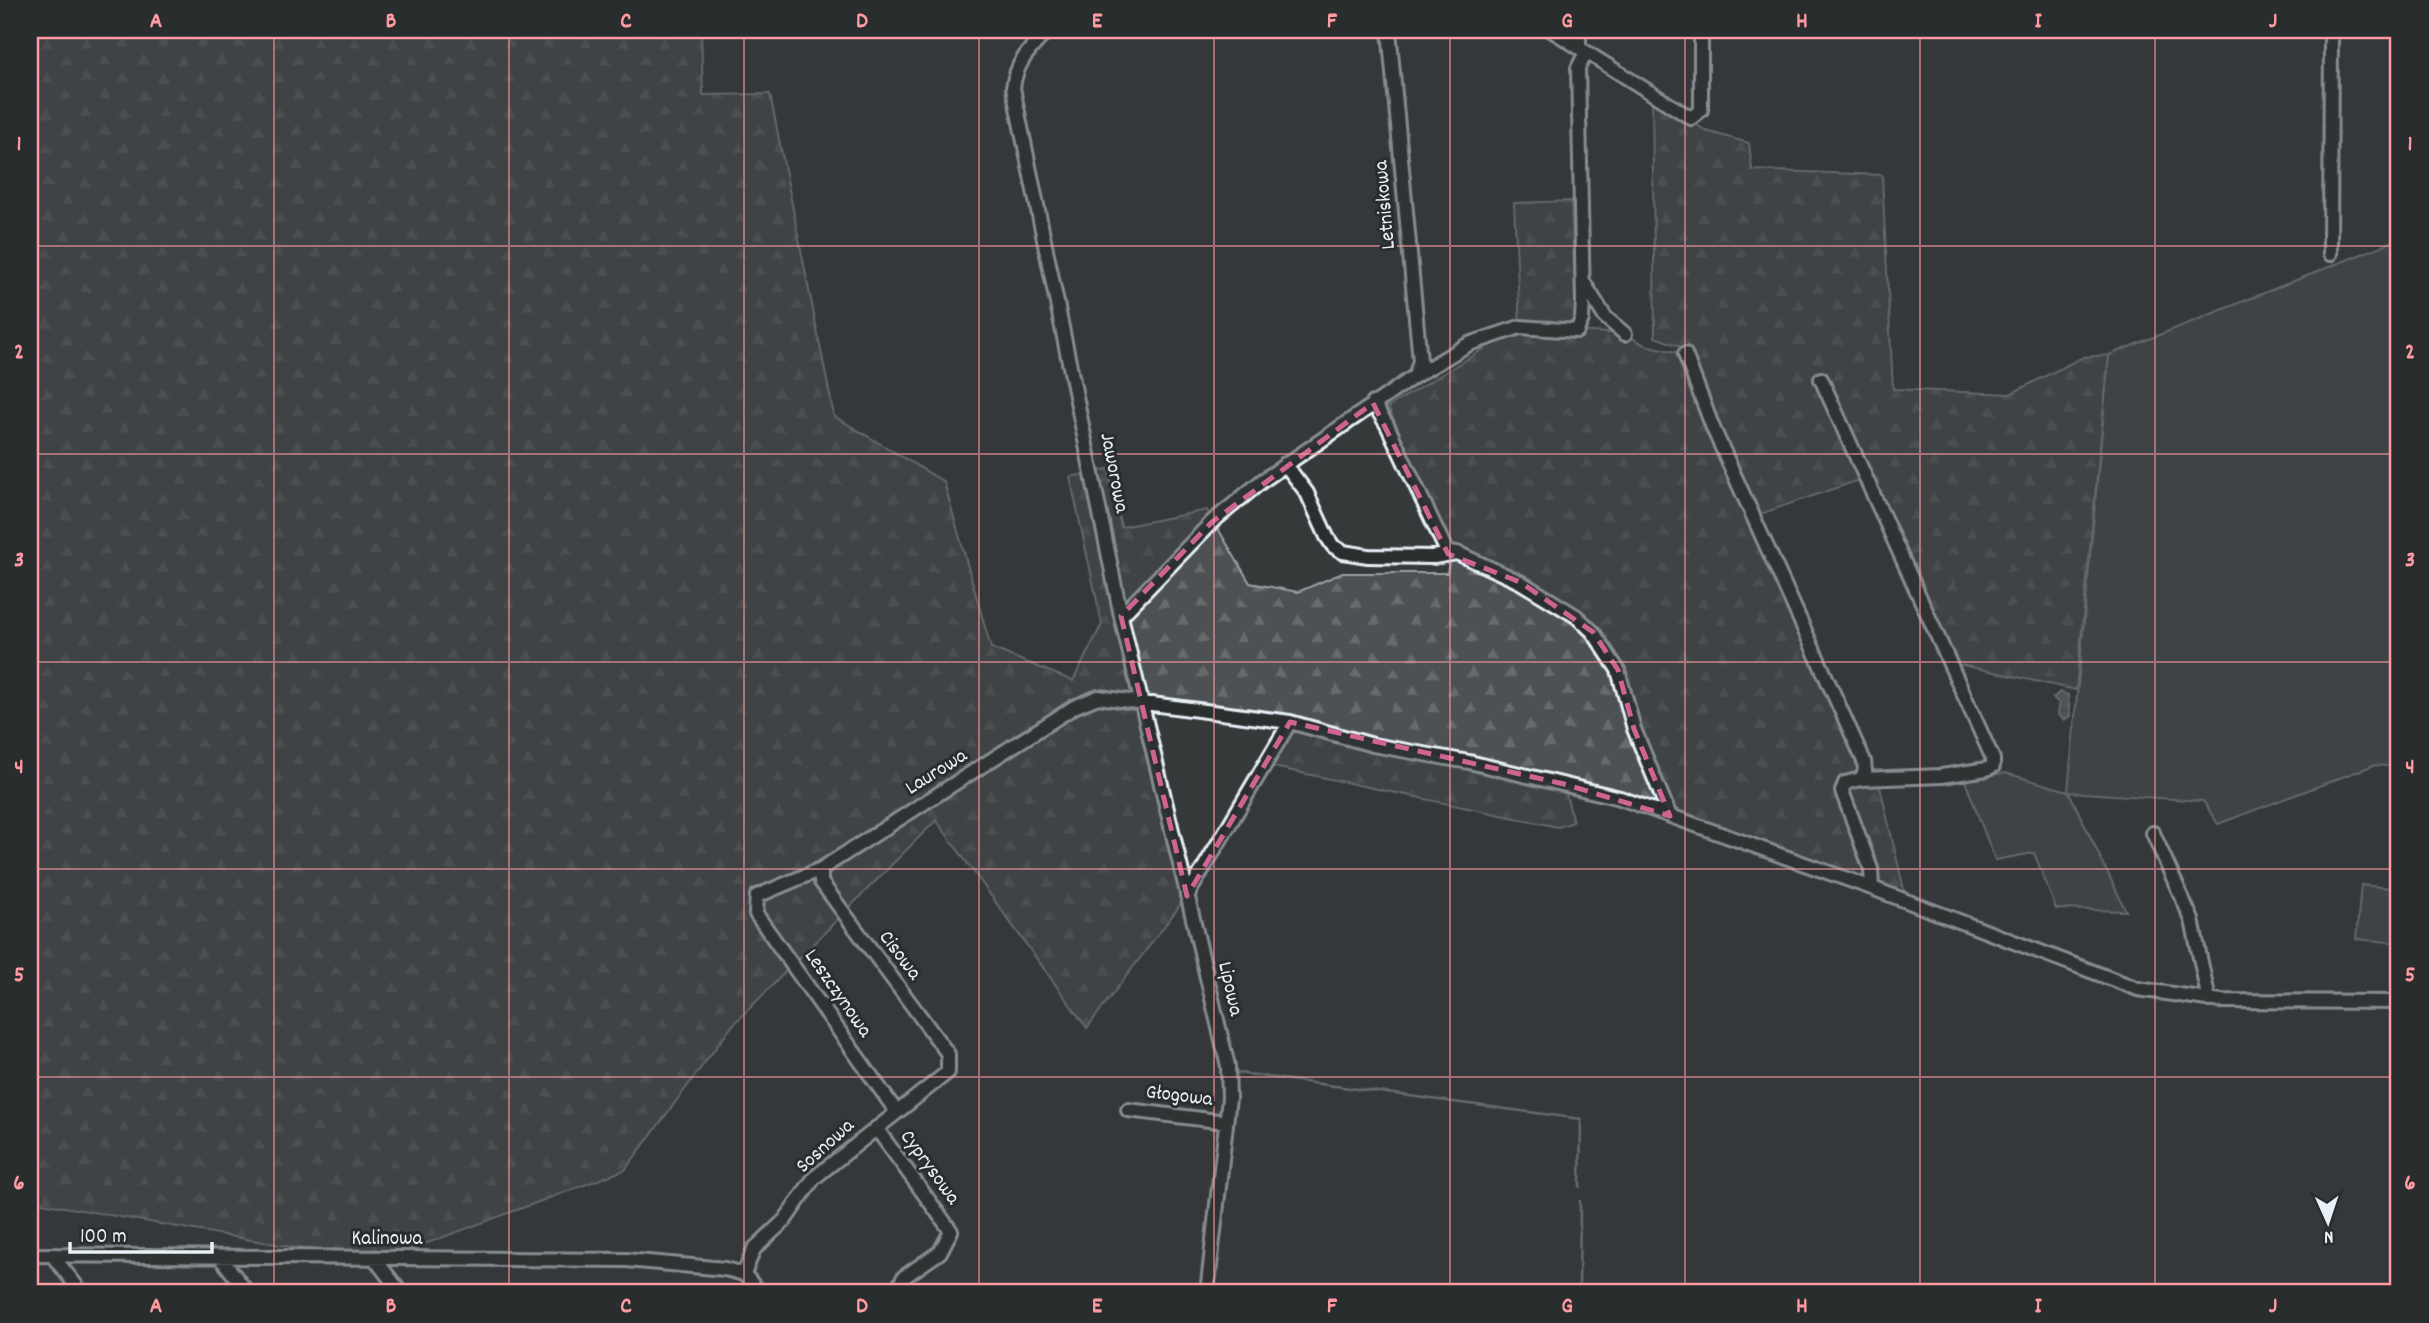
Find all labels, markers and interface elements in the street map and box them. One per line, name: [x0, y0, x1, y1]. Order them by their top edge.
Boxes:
text: A: [150, 6, 162, 39]
text: B: [386, 6, 397, 39]
text: C: [620, 6, 632, 39]
text: D: [856, 6, 868, 39]
text: E: [1092, 6, 1103, 39]
text: F: [1327, 6, 1338, 39]
text: G: [1561, 6, 1573, 39]
text: H: [1796, 6, 1808, 39]
text: I: [2034, 6, 2042, 39]
text: J: [2269, 6, 2277, 39]
text: 1: [16, 129, 22, 162]
text: 1: [2407, 129, 2413, 162]
street label: Letniskowa: [1367, 158, 1405, 251]
text: 2: [14, 337, 24, 370]
text: 2: [2405, 337, 2415, 370]
street label: Jaworowa: [1091, 430, 1136, 517]
text: 3: [14, 545, 24, 578]
text: 3: [2405, 545, 2415, 578]
street label: Laurowa: [900, 742, 975, 804]
text: 4: [14, 752, 24, 785]
text: 4: [2405, 752, 2415, 785]
street label: Cisowa: [870, 925, 928, 988]
street label: Leszczynowa: [795, 944, 879, 1045]
street label: Lipowa: [1208, 959, 1250, 1020]
text: 5: [14, 960, 24, 993]
text: 5: [2405, 960, 2415, 993]
street label: Głogowa: [1144, 1078, 1215, 1116]
street label: Sosnowa: [790, 1112, 863, 1182]
street label: Cyprysowa: [891, 1124, 967, 1213]
text: 6: [13, 1168, 25, 1201]
text: 6: [2404, 1168, 2416, 1201]
north arrow: [2292, 1186, 2362, 1256]
scale bar: [70, 1211, 212, 1255]
text: N: [2323, 1222, 2334, 1249]
text: 100 m: [80, 1223, 127, 1253]
street label: Kalinowa: [352, 1225, 424, 1255]
text: A: [150, 1291, 162, 1323]
text: B: [386, 1291, 397, 1323]
text: C: [620, 1291, 632, 1323]
text: D: [856, 1291, 868, 1323]
text: E: [1092, 1291, 1103, 1323]
text: F: [1327, 1291, 1338, 1323]
text: G: [1561, 1291, 1573, 1323]
text: H: [1796, 1291, 1808, 1323]
text: I: [2034, 1291, 2042, 1323]
text: J: [2269, 1291, 2277, 1323]

